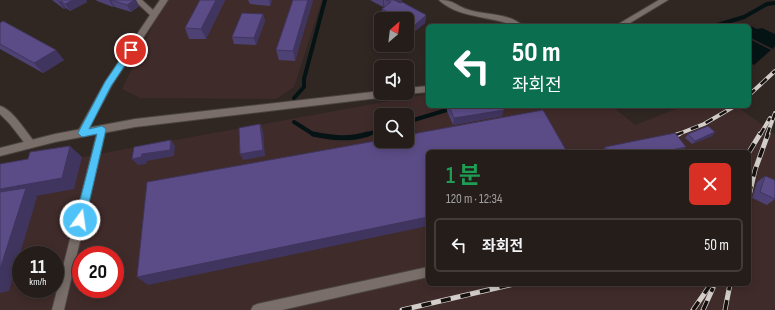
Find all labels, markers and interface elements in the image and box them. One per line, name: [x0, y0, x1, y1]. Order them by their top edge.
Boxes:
north arrow: [374, 12, 414, 52]
map controls: [374, 12, 414, 148]
pin: [114, 33, 148, 67]
text: 50 m: [512, 36, 561, 69]
icon: arrive: [120, 39, 142, 61]
icon: left: [446, 40, 498, 92]
button: sound: [374, 60, 414, 100]
text: 좌회전: [512, 75, 562, 96]
button: search: [374, 108, 414, 148]
text: 1 분: [446, 161, 481, 190]
button: close: [689, 163, 731, 205]
text: 120 m · 12:34: [446, 191, 502, 207]
position arrow: [59, 199, 101, 241]
icon: left: [448, 234, 470, 256]
text: 50 m: [704, 236, 729, 255]
text: 좌회전: [482, 237, 523, 256]
speed limit sign: 20: [72, 246, 124, 298]
text: 11: [30, 255, 46, 279]
text: km/h: [29, 276, 47, 288]

